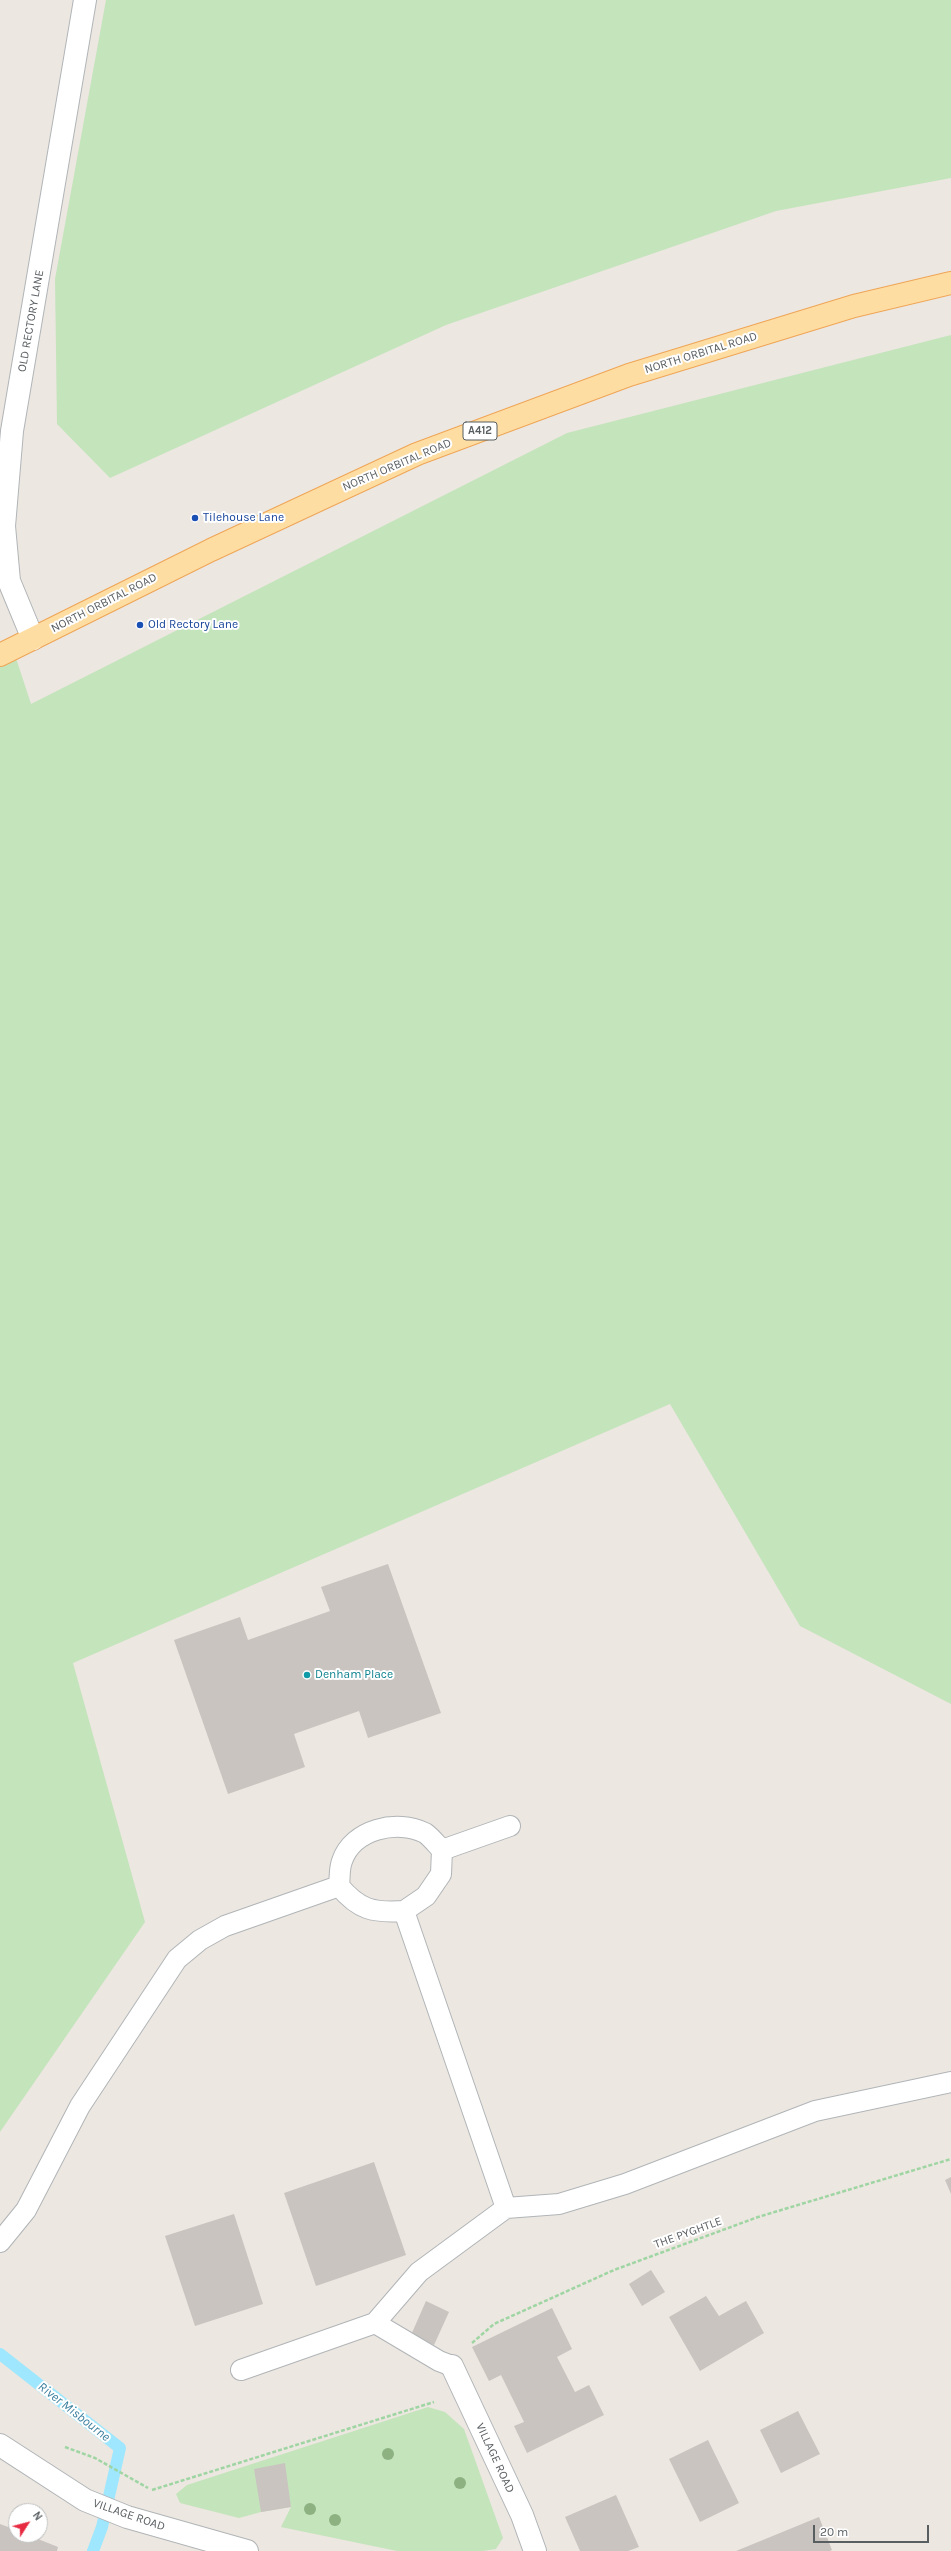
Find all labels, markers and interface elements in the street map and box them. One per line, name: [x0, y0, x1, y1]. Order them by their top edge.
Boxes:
street label: OLD RECTORY LANE: [15, 269, 47, 373]
street label: NORTH ORBITAL ROAD: [643, 329, 759, 377]
road number: A412: [463, 422, 497, 440]
street label: NORTH ORBITAL ROAD: [340, 436, 454, 494]
place label: Tilehouse Lane: [203, 511, 284, 525]
marker: Tilehouse Lane: [190, 513, 200, 523]
street label: NORTH ORBITAL ROAD: [49, 570, 159, 636]
place label: Old Rectory Lane: [148, 618, 238, 632]
marker: Old Rectory Lane: [135, 620, 145, 630]
place label: Denham Place: [315, 1668, 393, 1682]
marker: Denham Place: [302, 1670, 312, 1680]
street label: THE PYGHTLE: [652, 2214, 724, 2252]
water label: River Misbourne: [35, 2379, 113, 2445]
street label: VILLAGE ROAD: [473, 2421, 517, 2495]
street label: VILLAGE ROAD: [91, 2496, 167, 2534]
north arrow: [8, 2503, 48, 2543]
text: N: [30, 2509, 45, 2523]
scale bar: [815, 2517, 931, 2543]
text: 20 m: [820, 2525, 848, 2539]

